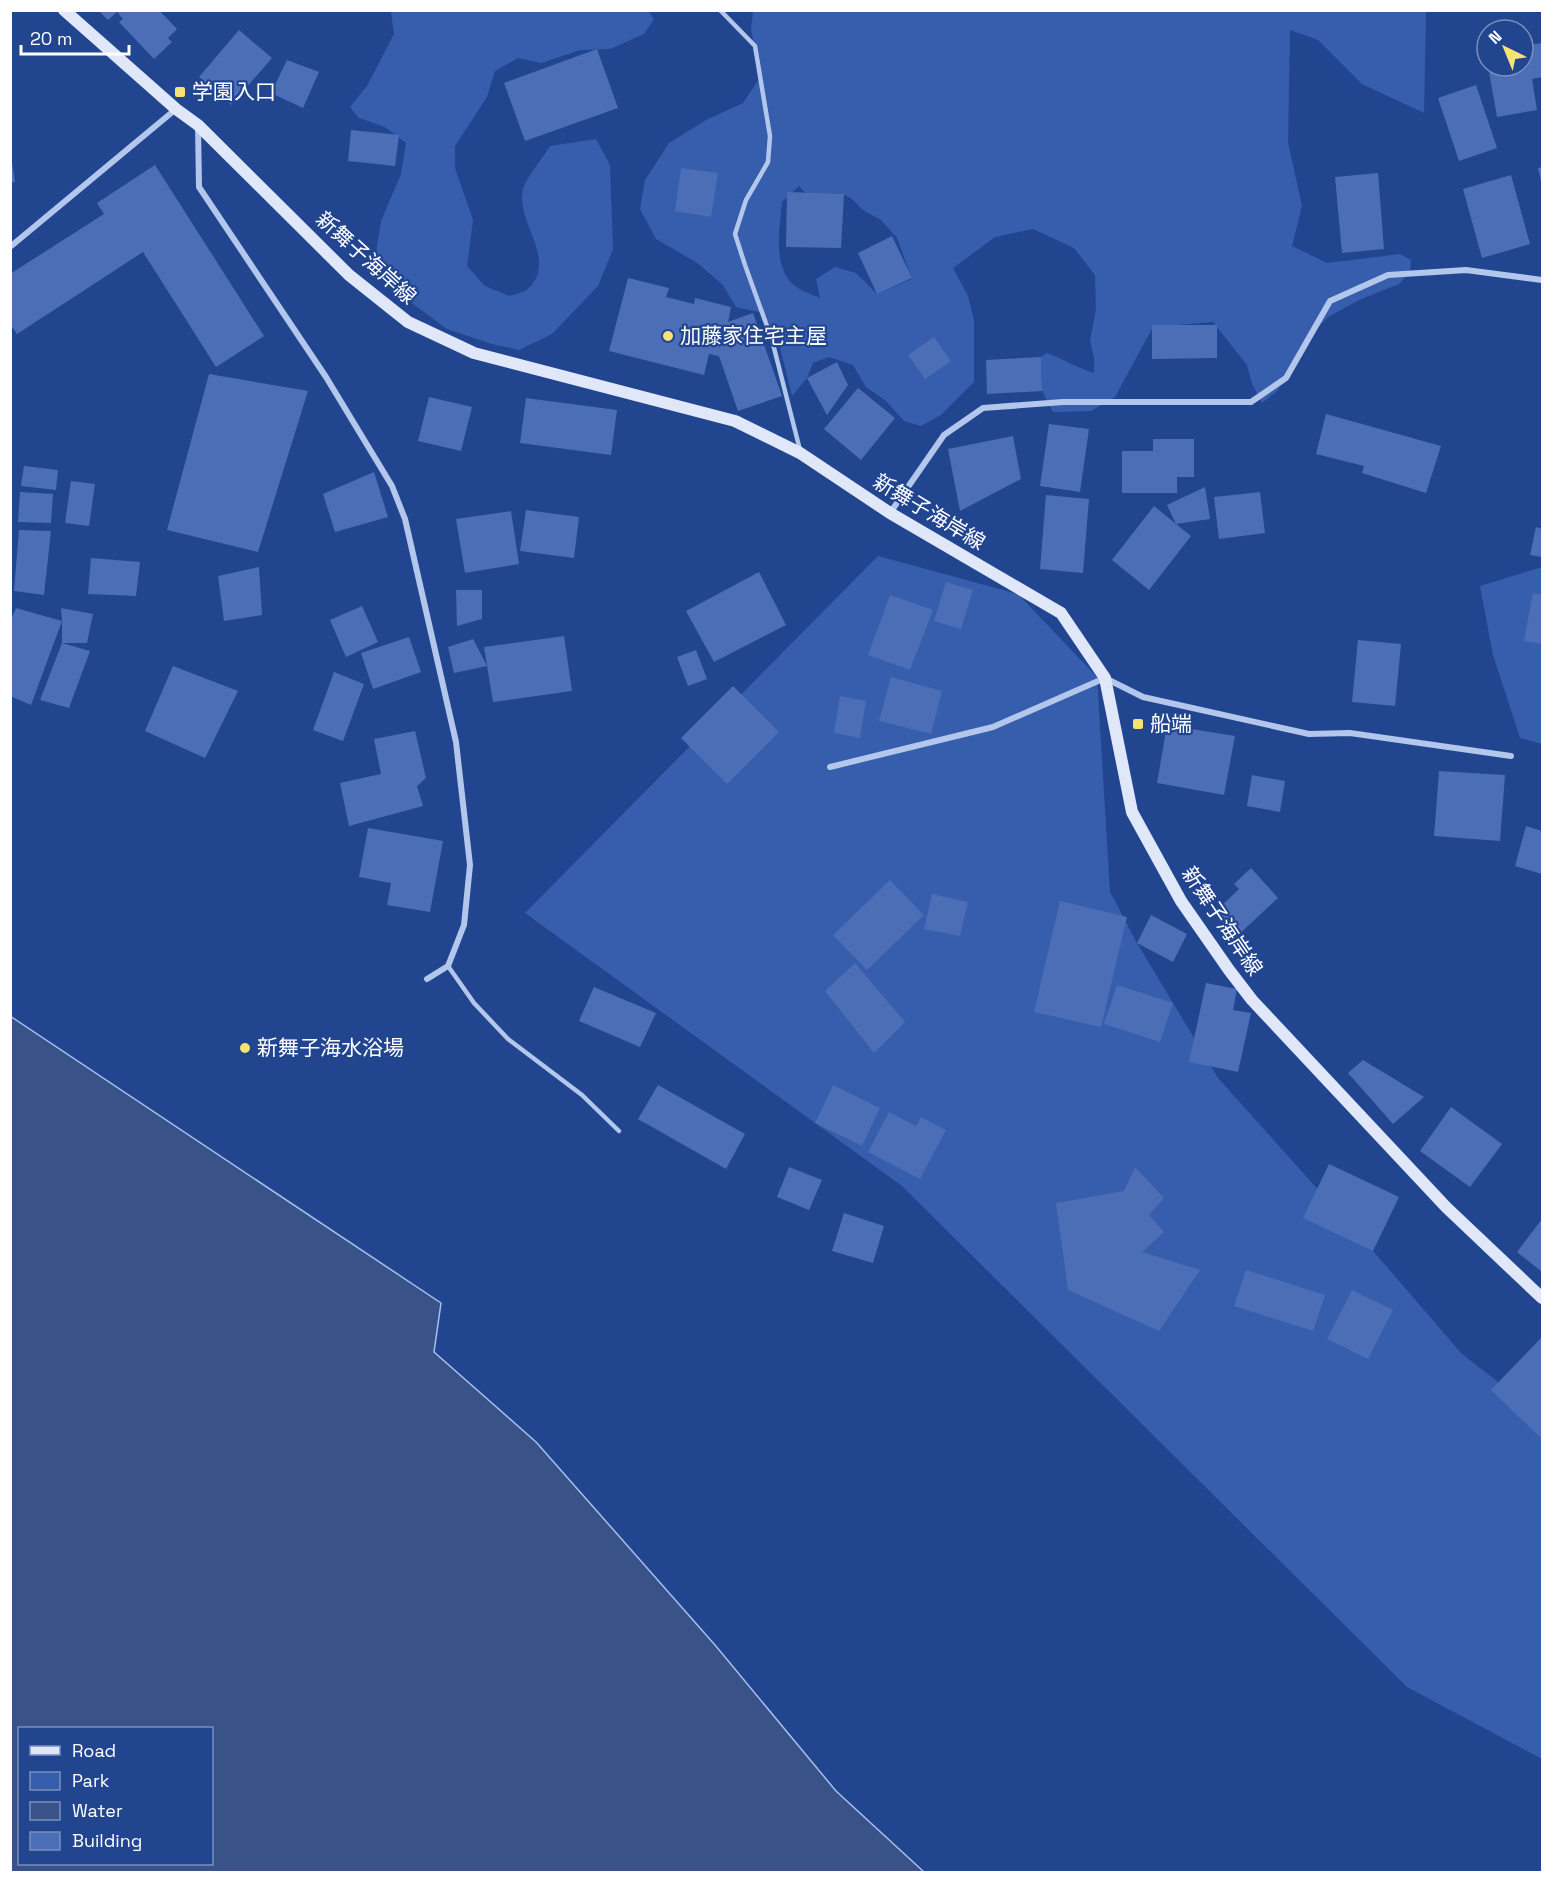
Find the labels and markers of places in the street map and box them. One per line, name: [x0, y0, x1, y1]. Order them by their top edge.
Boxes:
place label: 学園入口: [192, 78, 276, 105]
marker: 学園入口: [173, 85, 187, 99]
place label: 加藤家住宅主屋: [680, 322, 827, 349]
marker: 加藤家住宅主屋: [661, 329, 675, 343]
place label: 船端: [1150, 710, 1192, 737]
marker: 船端: [1131, 717, 1145, 731]
place label: 新舞子海水浴場: [257, 1034, 404, 1061]
marker: 新舞子海水浴場: [238, 1041, 252, 1055]

